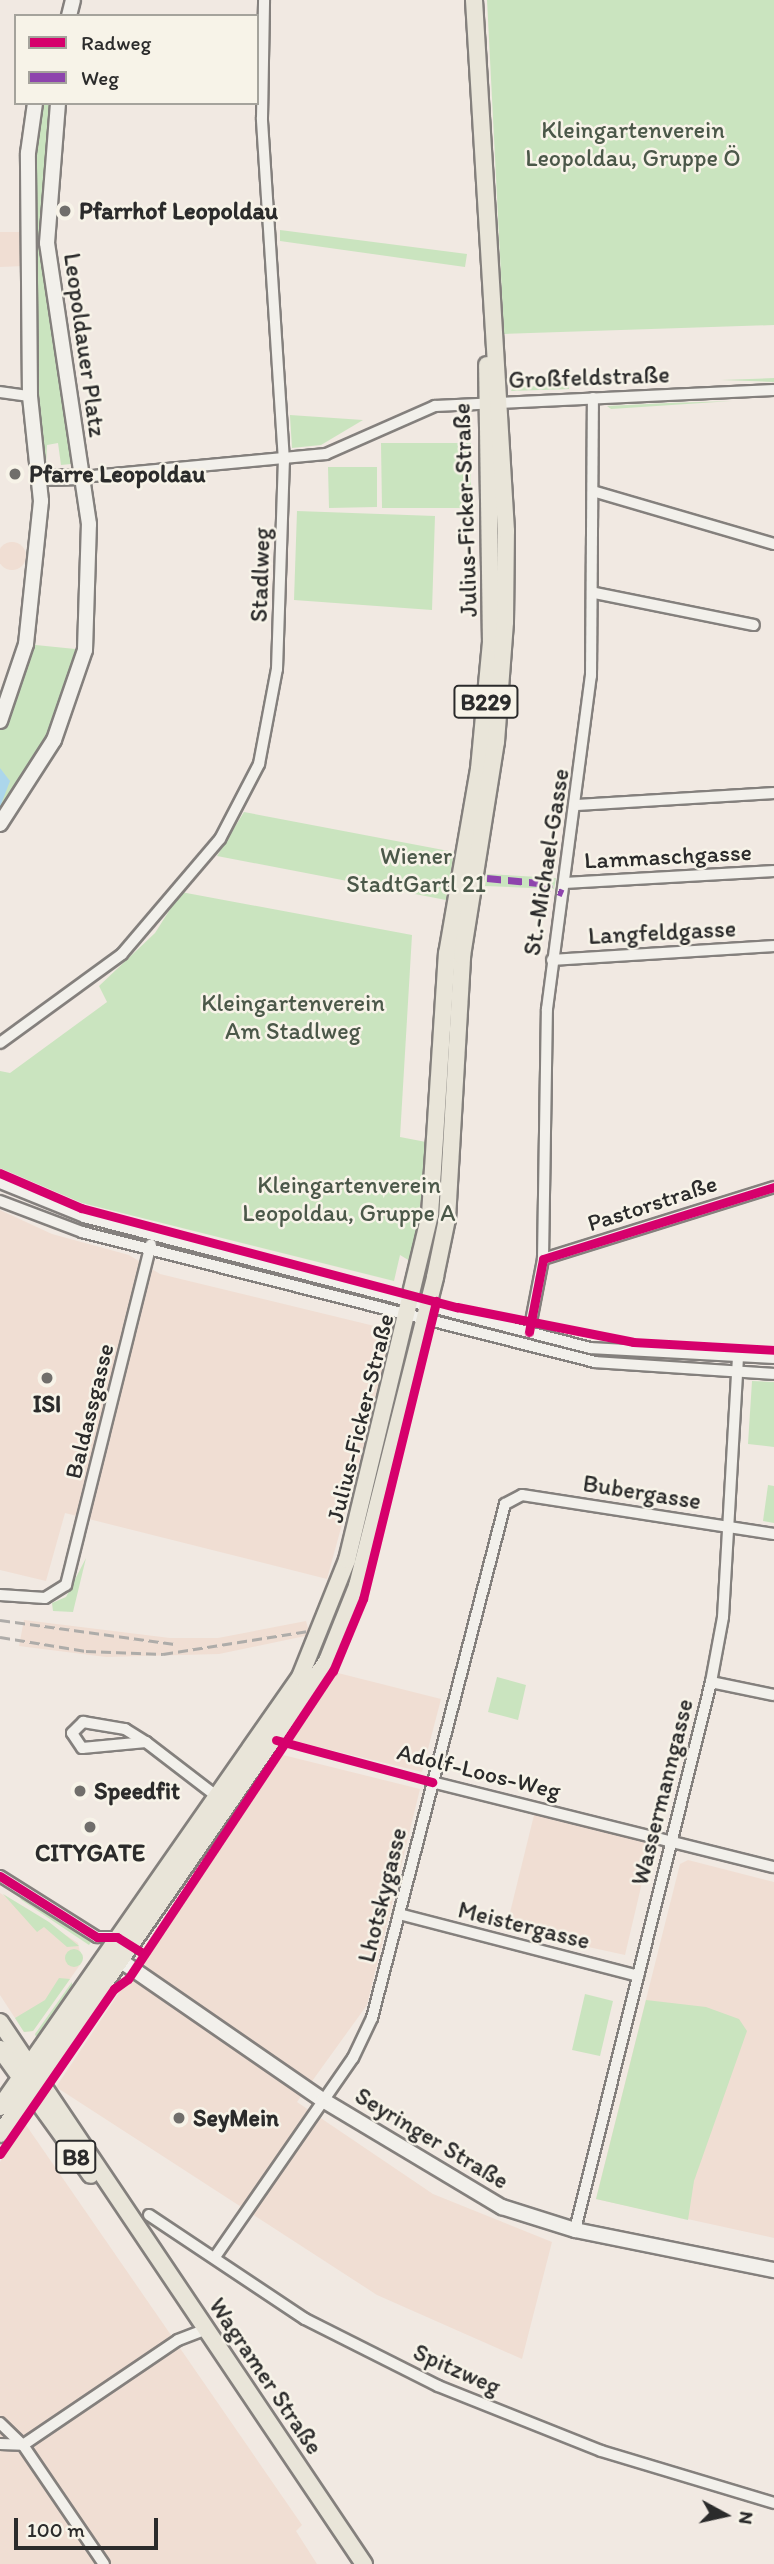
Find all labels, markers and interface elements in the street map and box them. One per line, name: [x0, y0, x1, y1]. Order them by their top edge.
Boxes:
legend: [14, 14, 259, 105]
text: Radweg: [81, 30, 151, 55]
text: Weg: [81, 65, 119, 90]
park label: Kleingartenverein Leopoldau, Gruppe Ö: [525, 116, 741, 172]
place label: Pfarrhof Leopoldau: [79, 197, 278, 225]
marker: Pfarrhof Leopoldau: [57, 203, 73, 219]
street label: Leopoldauer Platz: [58, 251, 112, 439]
street label: Großfeldstraße: [508, 360, 670, 394]
street label: Julius-Ficker-Straße: [447, 402, 483, 618]
place label: Pfarre Leopoldau: [29, 460, 205, 488]
marker: Pfarre Leopoldau: [7, 466, 23, 482]
street label: Stadlweg: [244, 527, 276, 623]
road number: B229: [453, 682, 519, 722]
street label: St.-Michael-Gasse: [517, 766, 575, 958]
street label: Lammaschgasse: [583, 837, 753, 875]
park label: Wiener StadtGartl 21: [346, 842, 486, 898]
street label: Langfeldgasse: [587, 914, 737, 950]
park label: Kleingartenverein Am Stadlweg: [201, 989, 385, 1045]
street label: Pastorstraße: [584, 1169, 720, 1237]
park label: Kleingartenverein Leopoldau, Gruppe A: [242, 1171, 456, 1227]
street label: Julius-Ficker-Straße: [320, 1311, 400, 1525]
street label: Baldassgasse: [58, 1340, 120, 1482]
marker: ISI: [39, 1370, 55, 1386]
place label: ISI: [33, 1390, 61, 1418]
street label: Bubergasse: [581, 1468, 703, 1516]
street label: Wassermanngasse: [625, 1696, 699, 1888]
street label: Adolf-Loos-Weg: [394, 1737, 564, 1805]
place label: Speedfit: [94, 1777, 180, 1805]
marker: Speedfit: [72, 1783, 88, 1799]
marker: CITYGATE: [82, 1819, 98, 1835]
street label: Lhotskygasse: [351, 1825, 413, 1965]
place label: CITYGATE: [35, 1839, 145, 1867]
street label: Meistergasse: [455, 1895, 593, 1955]
street label: Seyringer Straße: [350, 2081, 514, 2195]
place label: SeyMein: [193, 2104, 279, 2132]
marker: SeyMein: [171, 2110, 187, 2126]
road number: B8: [55, 2138, 97, 2176]
street label: Wagramer Straße: [203, 2292, 329, 2460]
street label: Spitzweg: [409, 2337, 505, 2401]
north arrow: [690, 2480, 760, 2550]
scale bar: [18, 2504, 161, 2548]
text: N: [734, 2510, 759, 2526]
text: 100 m: [27, 2517, 85, 2542]

